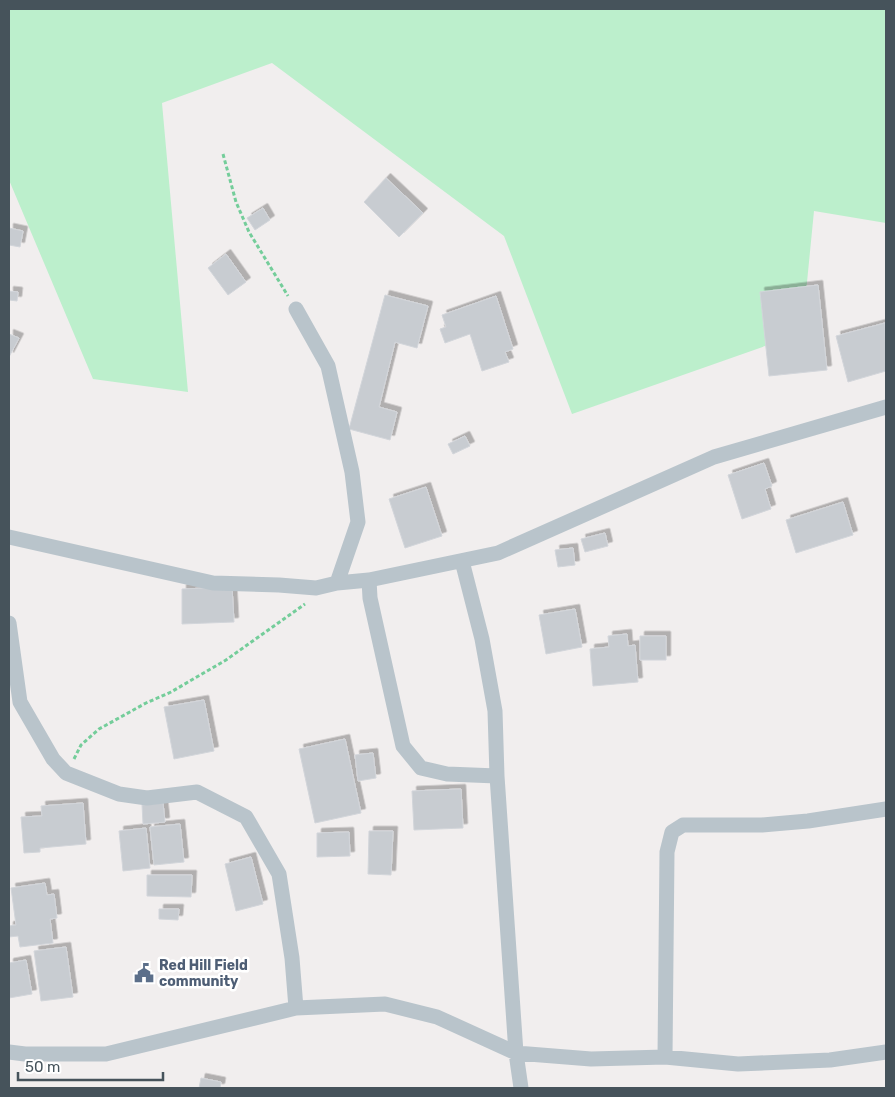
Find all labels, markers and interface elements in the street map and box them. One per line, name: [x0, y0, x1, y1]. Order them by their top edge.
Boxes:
place label: Red Hill Field community: [159, 957, 248, 990]
public building icon: Red Hill Field community: [133, 962, 155, 984]
scale bar: [18, 1050, 162, 1082]
text: 50 m: [25, 1058, 60, 1076]

